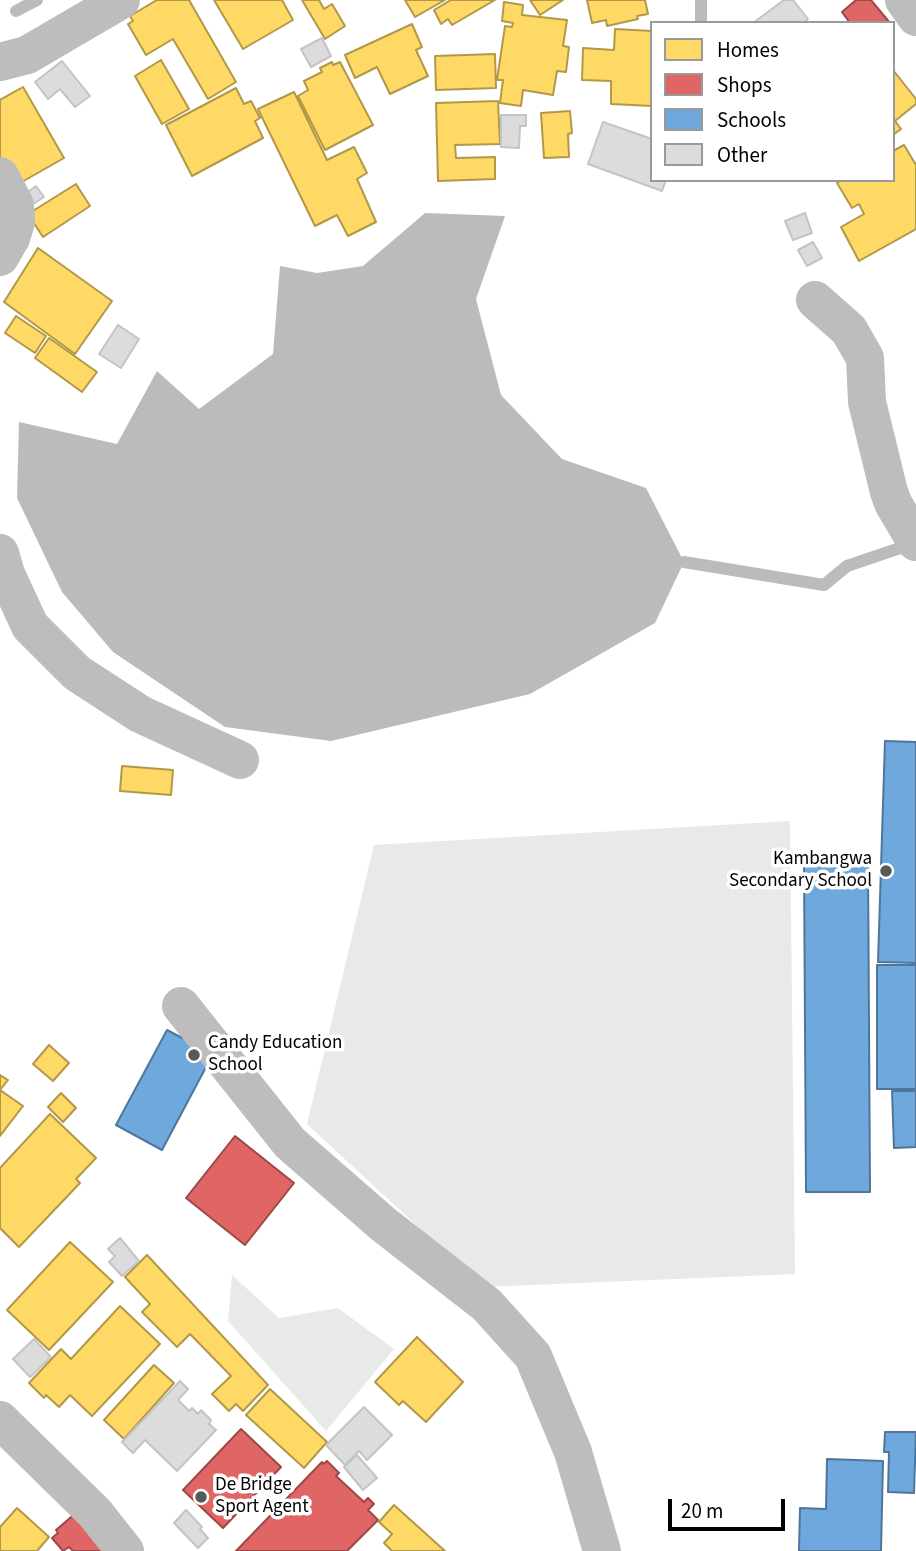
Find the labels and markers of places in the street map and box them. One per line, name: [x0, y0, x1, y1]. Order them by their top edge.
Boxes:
place label: Kambangwa Secondary School: [729, 849, 872, 893]
marker: Kambangwa Secondary School: [878, 863, 894, 879]
place label: Candy Education School: [208, 1033, 342, 1077]
marker: Candy Education School: [186, 1047, 202, 1063]
place label: De Bridge Sport Agent: [215, 1475, 309, 1519]
marker: De Bridge Sport Agent: [193, 1489, 209, 1505]

